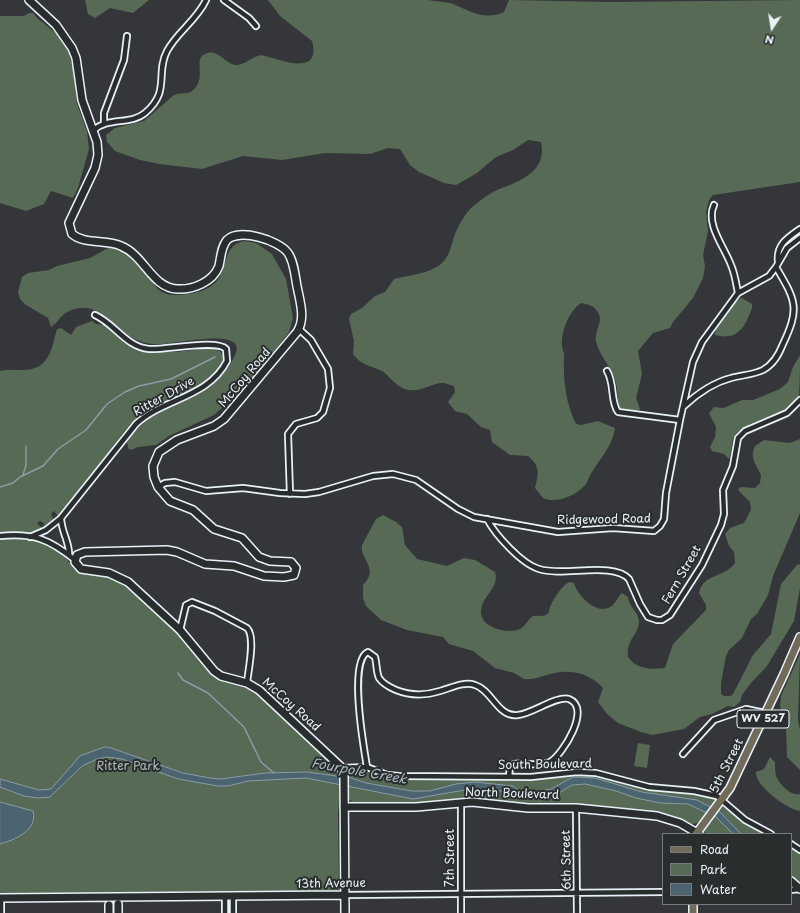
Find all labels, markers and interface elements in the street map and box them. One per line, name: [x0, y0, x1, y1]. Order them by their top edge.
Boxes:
north arrow: [752, 8, 792, 48]
text: N: [763, 31, 775, 49]
street label: McCoy Road: [216, 345, 274, 411]
street label: Ritter Drive: [131, 374, 197, 420]
street label: Ridgewood Road: [557, 512, 651, 528]
street label: Fern Street: [659, 543, 705, 607]
street label: McCoy Road: [259, 675, 323, 735]
road number: WV 527: [737, 710, 789, 728]
street label: 5th Street: [707, 736, 747, 796]
water label: Fourpole Creek: [310, 756, 408, 788]
street label: South Boulevard: [498, 757, 592, 773]
park label: Ritter Park: [96, 760, 160, 774]
street label: North Boulevard: [464, 785, 560, 803]
street label: 7th Street: [444, 829, 458, 887]
street label: 6th Street: [559, 830, 575, 890]
legend: [662, 833, 792, 905]
text: Road: [700, 840, 729, 858]
text: Park: [700, 860, 727, 878]
street label: 13th Avenue: [296, 876, 366, 892]
text: Water: [700, 880, 736, 898]

